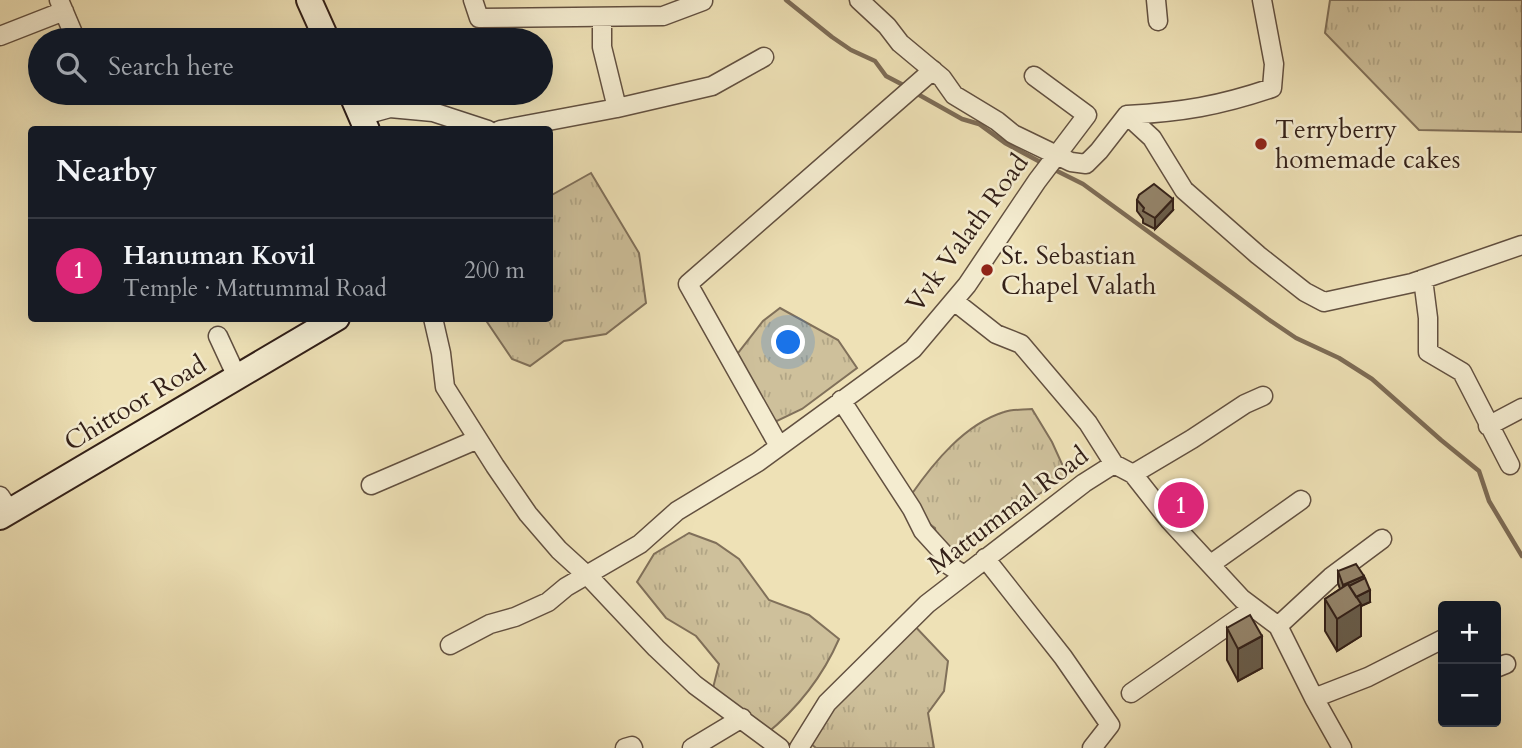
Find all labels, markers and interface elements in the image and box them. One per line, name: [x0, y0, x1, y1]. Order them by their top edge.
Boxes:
search box: [28, 28, 553, 105]
icon: search: [52, 48, 90, 86]
text: Search here: [108, 49, 234, 84]
place label: Terryberry homemade cakes: [1275, 112, 1460, 177]
marker: Terryberry homemade cakes: [1253, 136, 1269, 152]
street label: Vvk Valath Road: [898, 147, 1036, 319]
text: Nearby: [56, 151, 157, 192]
text: Hanuman Kovil: [123, 238, 315, 273]
place label: St. Sebastian Chapel Valath: [1001, 238, 1156, 303]
text: 1: [73, 255, 85, 286]
text: 200 m: [464, 255, 525, 286]
marker: St. Sebastian Chapel Valath: [979, 262, 995, 278]
text: Temple · Mattummal Road: [123, 273, 387, 304]
your location: [771, 325, 805, 359]
street label: Chittoor Road: [58, 347, 213, 459]
street label: Mattummal Road: [921, 438, 1095, 582]
pin: 1: [1158, 479, 1204, 531]
map controls: [1438, 601, 1501, 727]
button: +: [1438, 601, 1501, 664]
button: −: [1438, 664, 1501, 727]

